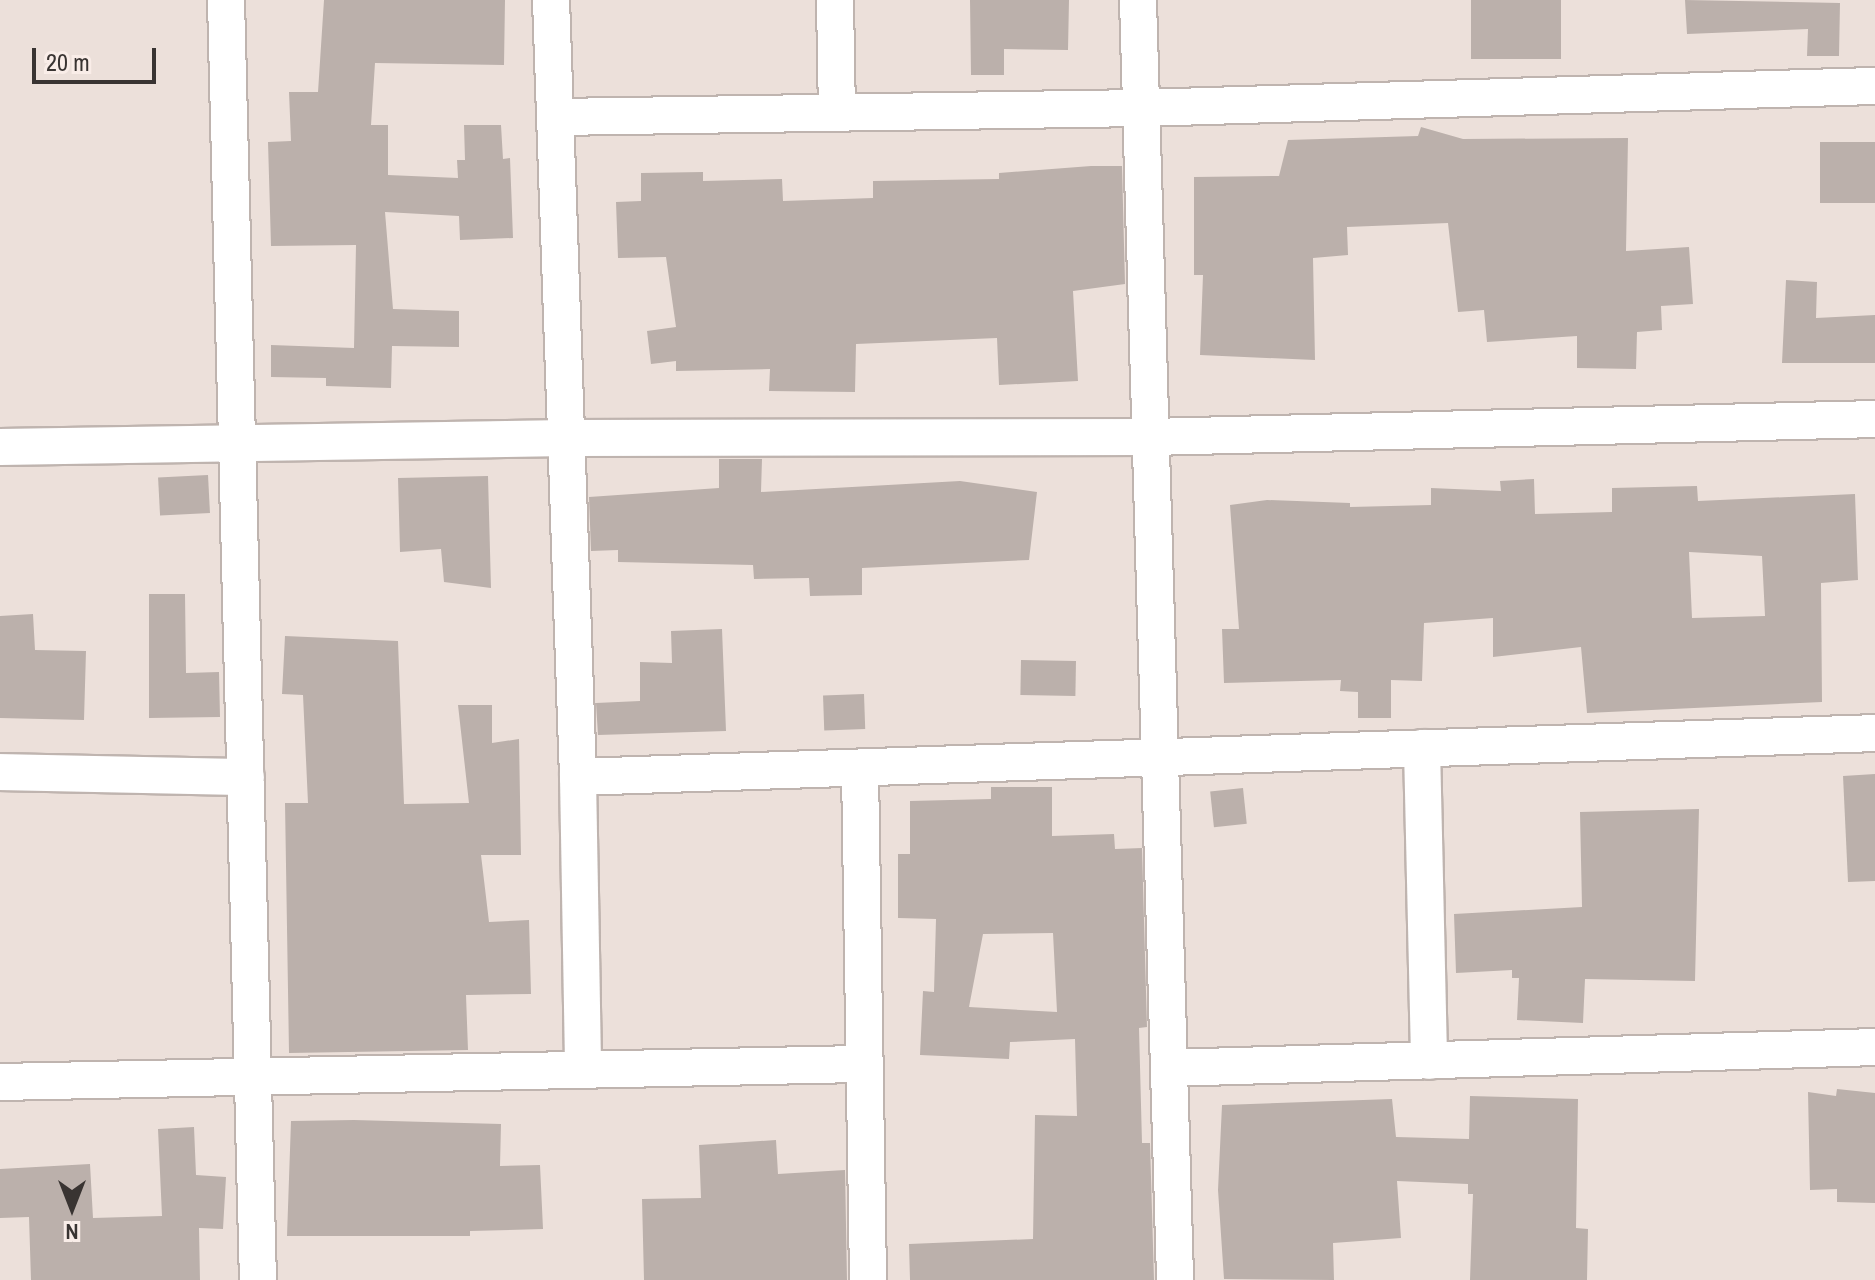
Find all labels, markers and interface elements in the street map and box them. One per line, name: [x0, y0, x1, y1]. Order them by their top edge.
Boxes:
scale bar: [36, 32, 160, 82]
text: 20 m: [46, 46, 90, 78]
north arrow: [32, 1168, 112, 1248]
text: N: [65, 1217, 79, 1247]

